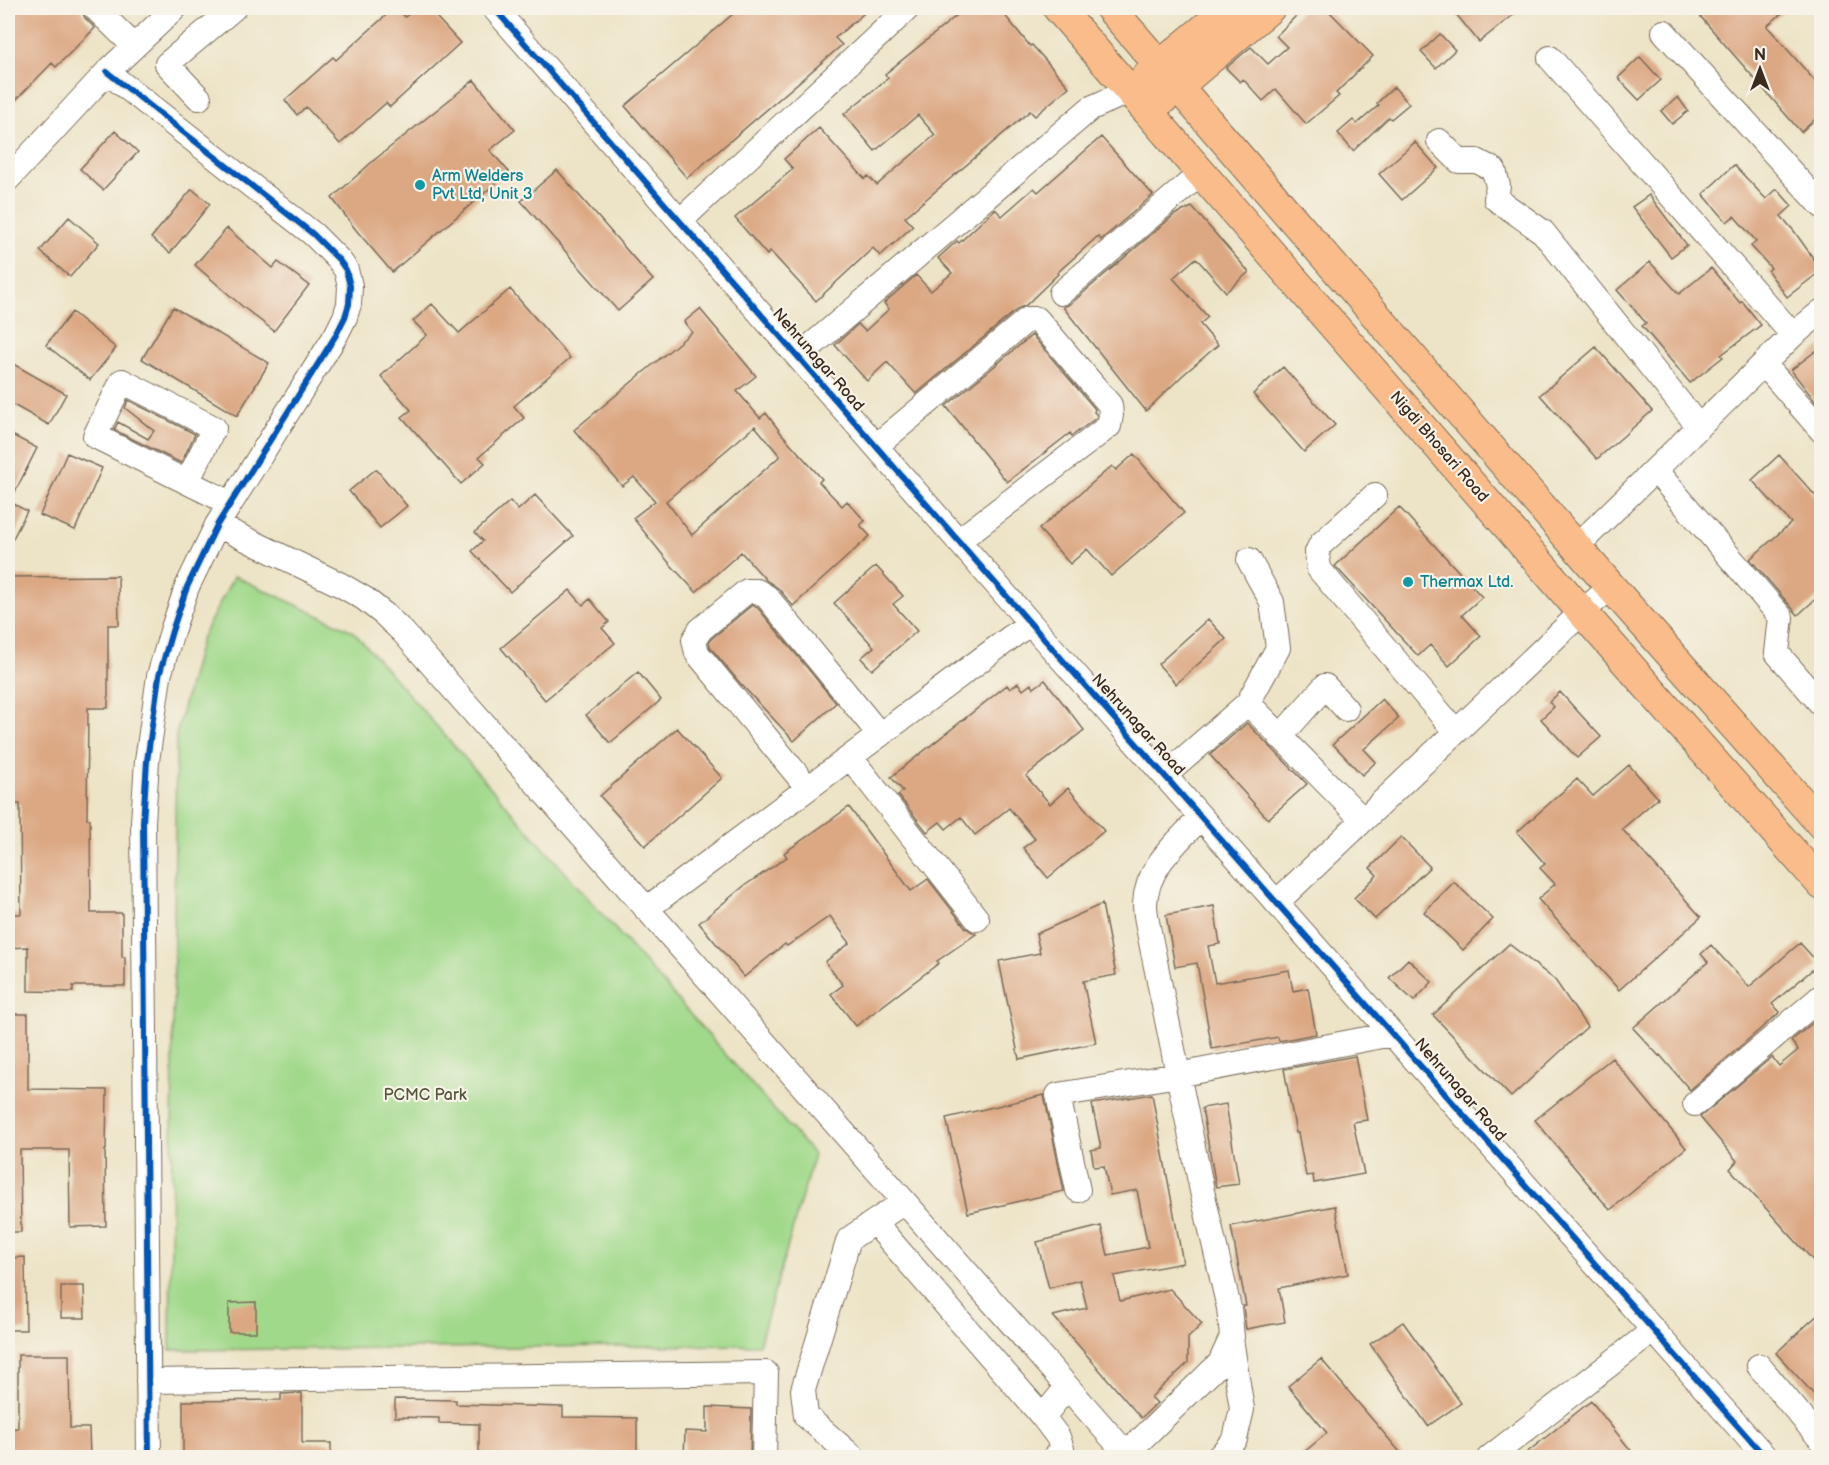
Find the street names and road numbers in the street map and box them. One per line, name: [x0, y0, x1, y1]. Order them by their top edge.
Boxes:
street label: Nehrunagar Road: [768, 305, 868, 415]
street label: Nigdi Bhosari Road: [1386, 388, 1492, 506]
street label: Nehrunagar Road: [1087, 670, 1189, 780]
street label: Nehrunagar Road: [1410, 1035, 1510, 1145]

